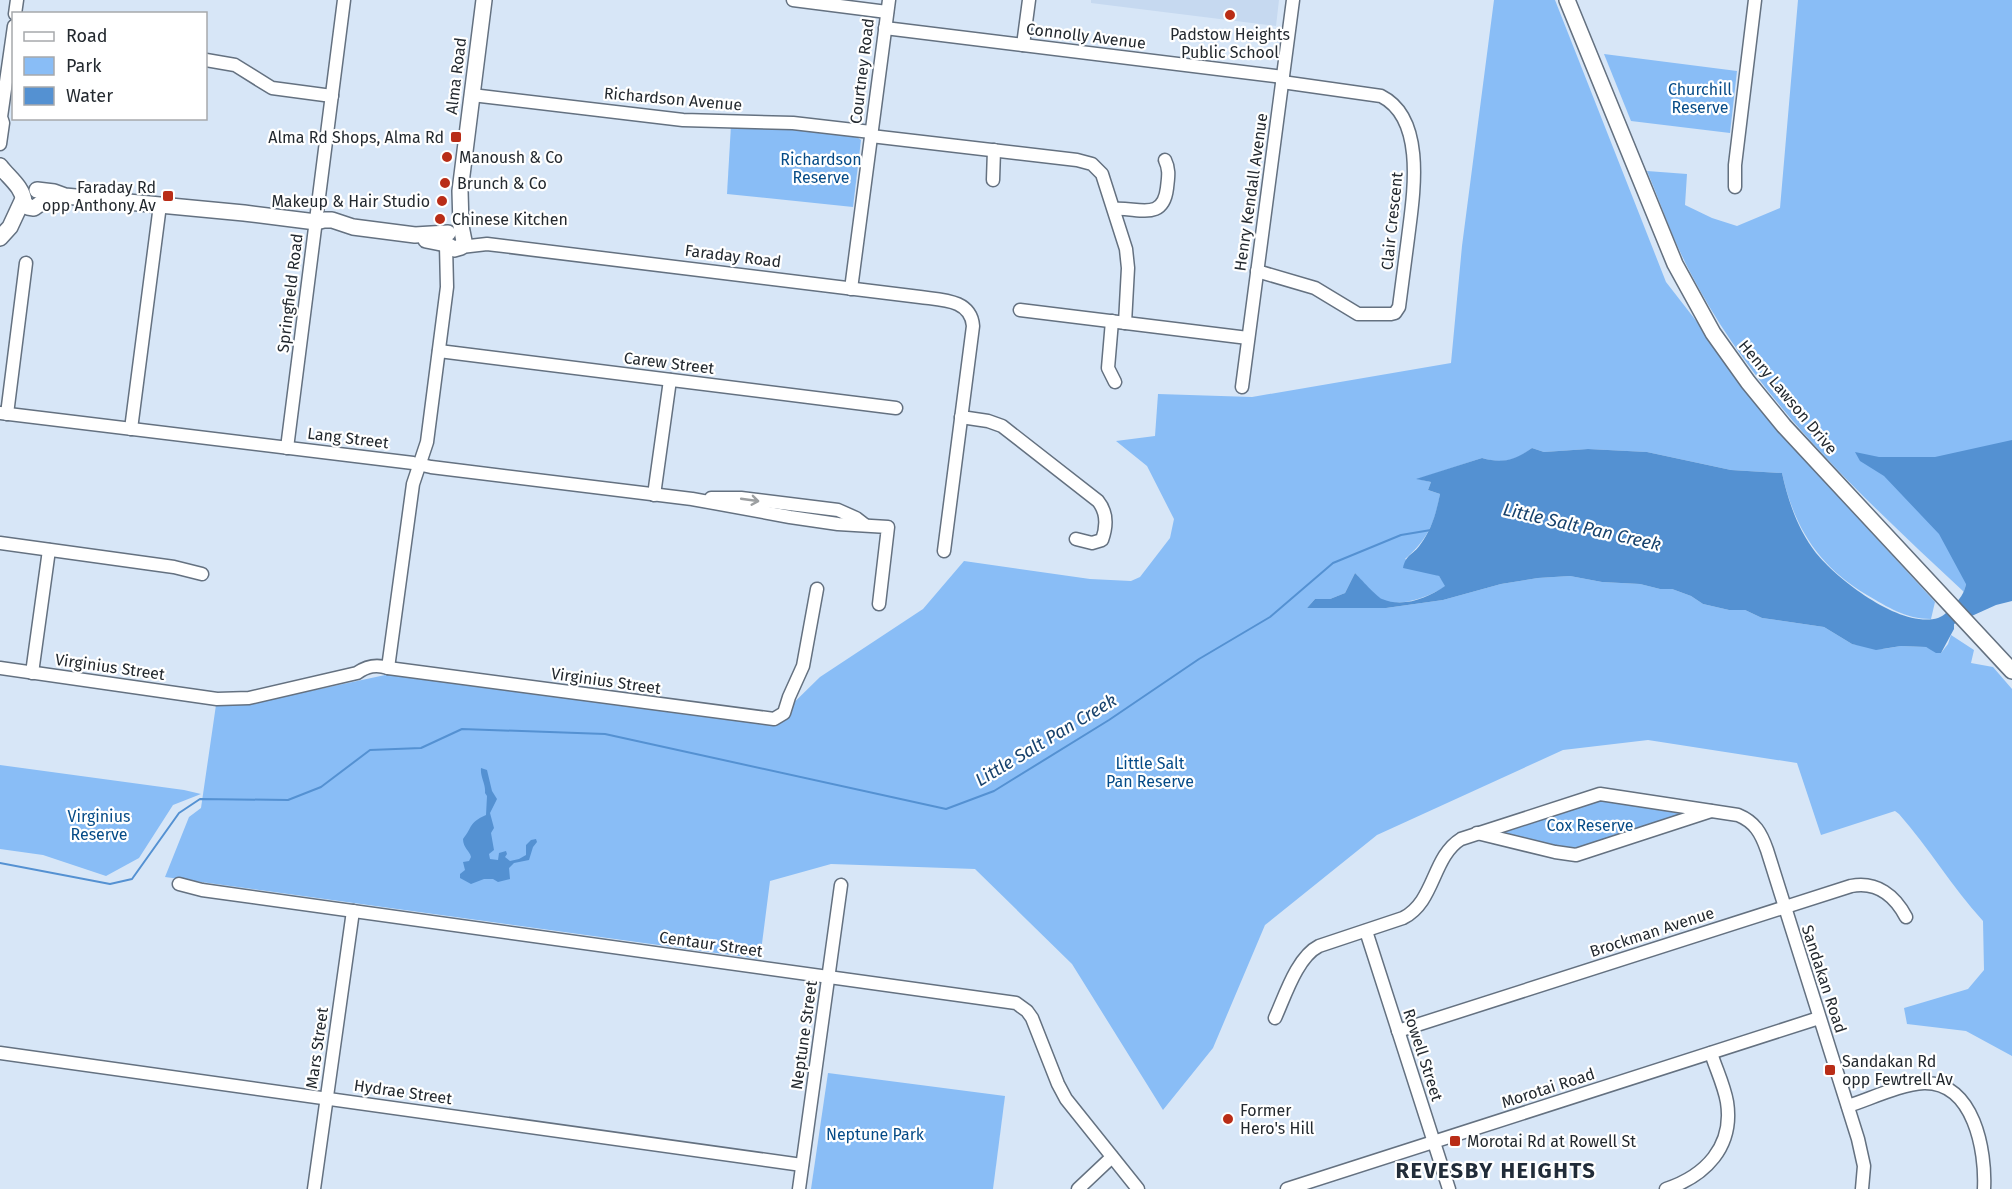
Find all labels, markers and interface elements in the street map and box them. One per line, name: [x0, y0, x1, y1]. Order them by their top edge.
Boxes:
marker: Padstow Heights Public School: [1223, 8, 1237, 22]
legend: [12, 12, 207, 120]
street label: Courtney Road: [846, 17, 878, 125]
street label: Connolly Avenue: [1025, 19, 1147, 53]
text: Road: [66, 25, 108, 47]
place label: Padstow Heights Public School: [1170, 25, 1290, 62]
street label: Alma Road: [442, 36, 470, 116]
text: Park: [66, 55, 102, 77]
park label: Churchill Reserve: [1668, 80, 1732, 117]
street label: Richardson Avenue: [603, 83, 743, 115]
text: Water: [66, 85, 113, 107]
street label: Henry Kendall Avenue: [1230, 112, 1272, 272]
place label: Alma Rd Shops, Alma Rd: [268, 128, 444, 147]
marker: Alma Rd Shops, Alma Rd: [449, 130, 463, 144]
place label: Manoush & Co: [459, 148, 563, 167]
marker: Manoush & Co: [440, 150, 454, 164]
park label: Richardson Reserve: [780, 150, 862, 187]
street label: Clair Crescent: [1377, 171, 1407, 271]
place label: Brunch & Co: [457, 174, 547, 193]
marker: Brunch & Co: [438, 176, 452, 190]
place label: Faraday Rd opp Anthony Av: [42, 178, 156, 215]
marker: Faraday Rd opp Anthony Av: [161, 189, 175, 203]
place label: Makeup & Hair Studio: [271, 192, 430, 211]
marker: Makeup & Hair Studio: [435, 194, 449, 208]
place label: Chinese Kitchen: [452, 210, 568, 229]
marker: Chinese Kitchen: [433, 212, 447, 226]
street label: Springfield Road: [273, 232, 307, 354]
street label: Faraday Road: [684, 241, 782, 271]
street label: Henry Lawson Drive: [1735, 336, 1841, 458]
street label: Carew Street: [623, 348, 716, 378]
street label: Lang Street: [306, 424, 390, 452]
one-way arrow: [740, 494, 759, 505]
water label: Little Salt Pan Creek: [1501, 498, 1663, 556]
street label: Virginius Street: [54, 650, 166, 684]
street label: Virginius Street: [550, 664, 662, 698]
water label: Little Salt Pan Creek: [971, 689, 1121, 791]
park label: Little Salt Pan Reserve: [1106, 754, 1194, 791]
park label: Virginius Reserve: [68, 807, 130, 844]
park label: Cox Reserve: [1547, 816, 1633, 835]
street label: Brockman Avenue: [1587, 903, 1717, 961]
street label: Sandakan Road: [1798, 923, 1850, 1035]
street label: Centaur Street: [658, 927, 764, 961]
street label: Neptune Street: [787, 979, 821, 1091]
street label: Mars Street: [302, 1006, 332, 1090]
street label: Rowell Street: [1399, 1006, 1447, 1104]
place label: Sandakan Rd opp Fewtrell Av: [1842, 1052, 1953, 1089]
marker: Sandakan Rd opp Fewtrell Av: [1823, 1063, 1837, 1077]
street label: Morotai Road: [1499, 1064, 1597, 1112]
street label: Hydrae Street: [353, 1076, 454, 1108]
place label: Former Hero's Hill: [1240, 1101, 1315, 1138]
marker: Former Hero's Hill: [1221, 1112, 1235, 1126]
park label: Neptune Park: [826, 1125, 925, 1144]
place label: Morotai Rd at Rowell St: [1467, 1132, 1636, 1151]
marker: Morotai Rd at Rowell St: [1448, 1134, 1462, 1148]
district label: REVESBY HEIGHTS: [1396, 1157, 1596, 1184]

